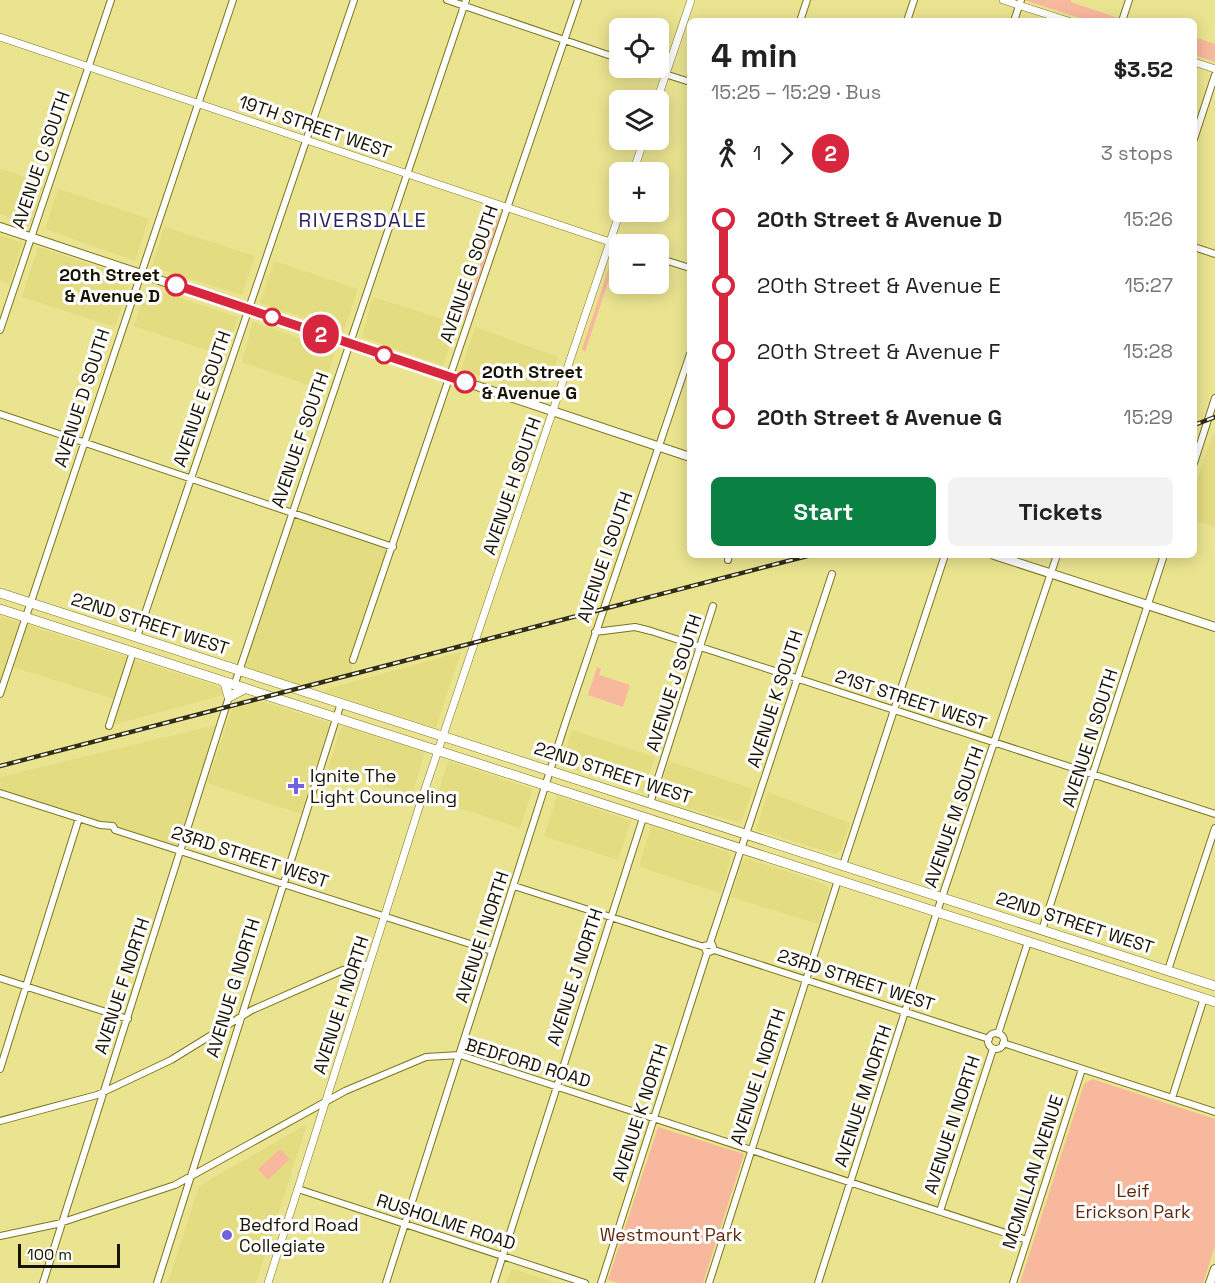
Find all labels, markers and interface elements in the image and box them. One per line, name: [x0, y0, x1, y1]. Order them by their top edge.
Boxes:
map controls: [609, 18, 669, 294]
button: locate: [609, 18, 669, 78]
text: 4 min: [711, 35, 798, 77]
text: $3.52: [1114, 55, 1173, 83]
text: 15:25 – 15:29 · Bus: [711, 79, 881, 105]
street label: AVENUE C SOUTH: [6, 88, 75, 232]
street label: 19TH STREET WEST: [236, 90, 395, 164]
button: layers: [609, 90, 669, 150]
icon: walk: [711, 137, 744, 170]
icon: forward: [770, 137, 803, 170]
text: 1: [753, 140, 761, 166]
text: 2: [824, 140, 837, 167]
text: 3 stops: [1101, 140, 1173, 166]
button: +: [609, 162, 669, 222]
street label: AVENUE G SOUTH: [434, 202, 503, 346]
text: 20th Street & Avenue D: [757, 205, 1002, 233]
text: 15:26: [1123, 206, 1173, 232]
district label: RIVERSDALE: [299, 207, 427, 233]
button: −: [609, 234, 669, 294]
place label: 20th Street & Avenue D: [59, 263, 160, 307]
text: 20th Street & Avenue E: [757, 271, 1001, 299]
text: 15:27: [1124, 272, 1173, 298]
marker: 20th Street & Avenue D: [165, 274, 187, 296]
unlabelled marker: [263, 308, 281, 326]
line badge: 2: [302, 314, 340, 354]
text: 2: [315, 321, 327, 348]
street label: AVENUE D SOUTH: [48, 326, 115, 470]
street label: AVENUE E SOUTH: [167, 328, 236, 470]
text: 20th Street & Avenue F: [757, 337, 1000, 365]
text: 15:28: [1123, 338, 1173, 364]
unlabelled marker: [375, 346, 393, 364]
place label: 20th Street & Avenue G: [482, 360, 583, 404]
street label: AVENUE F SOUTH: [266, 369, 334, 511]
marker: 20th Street & Avenue G: [454, 371, 476, 393]
text: 20th Street & Avenue G: [757, 403, 1002, 431]
text: 15:29: [1123, 404, 1173, 430]
street label: AVENUE H SOUTH: [477, 414, 546, 558]
button: Start: [711, 477, 936, 546]
button: Tickets: [948, 477, 1173, 546]
street label: AVENUE I SOUTH: [571, 488, 638, 625]
street label: 22ND STREET WEST: [68, 587, 232, 660]
street label: AVENUE J SOUTH: [640, 611, 707, 754]
street label: AVENUE K SOUTH: [741, 627, 808, 771]
street label: 21ST STREET WEST: [833, 664, 990, 735]
street label: AVENUE N SOUTH: [1056, 666, 1123, 810]
street label: 22ND STREET WEST: [531, 736, 695, 809]
street label: AVENUE M SOUTH: [919, 743, 988, 891]
place label: Ignite The Light Counceling: [310, 764, 457, 808]
marker: Ignite The Light Counceling: [287, 777, 305, 795]
street label: 23RD STREET WEST: [169, 820, 332, 893]
street label: AVENUE I NORTH: [449, 868, 514, 1006]
street label: 22ND STREET WEST: [993, 886, 1157, 959]
street label: AVENUE J NORTH: [541, 905, 608, 1049]
street label: AVENUE F NORTH: [89, 915, 154, 1057]
street label: AVENUE G NORTH: [200, 915, 265, 1060]
street label: AVENUE H NORTH: [307, 933, 374, 1077]
street label: 23RD STREET WEST: [775, 943, 938, 1016]
street label: AVENUE L NORTH: [725, 1006, 790, 1148]
street label: AVENUE M NORTH: [829, 1022, 896, 1170]
street label: BEDFORD ROAD: [463, 1033, 594, 1093]
street label: AVENUE K NORTH: [606, 1041, 673, 1185]
street label: AVENUE N NORTH: [918, 1053, 985, 1197]
street label: MCMILLAN AVENUE: [997, 1092, 1068, 1252]
park label: Leif Erickson Park: [1075, 1179, 1191, 1223]
street label: RUSHOLME ROAD: [374, 1188, 519, 1255]
place label: Bedford Road Collegiate: [239, 1213, 359, 1257]
park label: Westmount Park: [600, 1223, 743, 1246]
marker: Bedford Road Collegiate: [220, 1228, 234, 1242]
scale bar: [18, 1241, 120, 1268]
text: 100 m: [27, 1244, 72, 1265]

